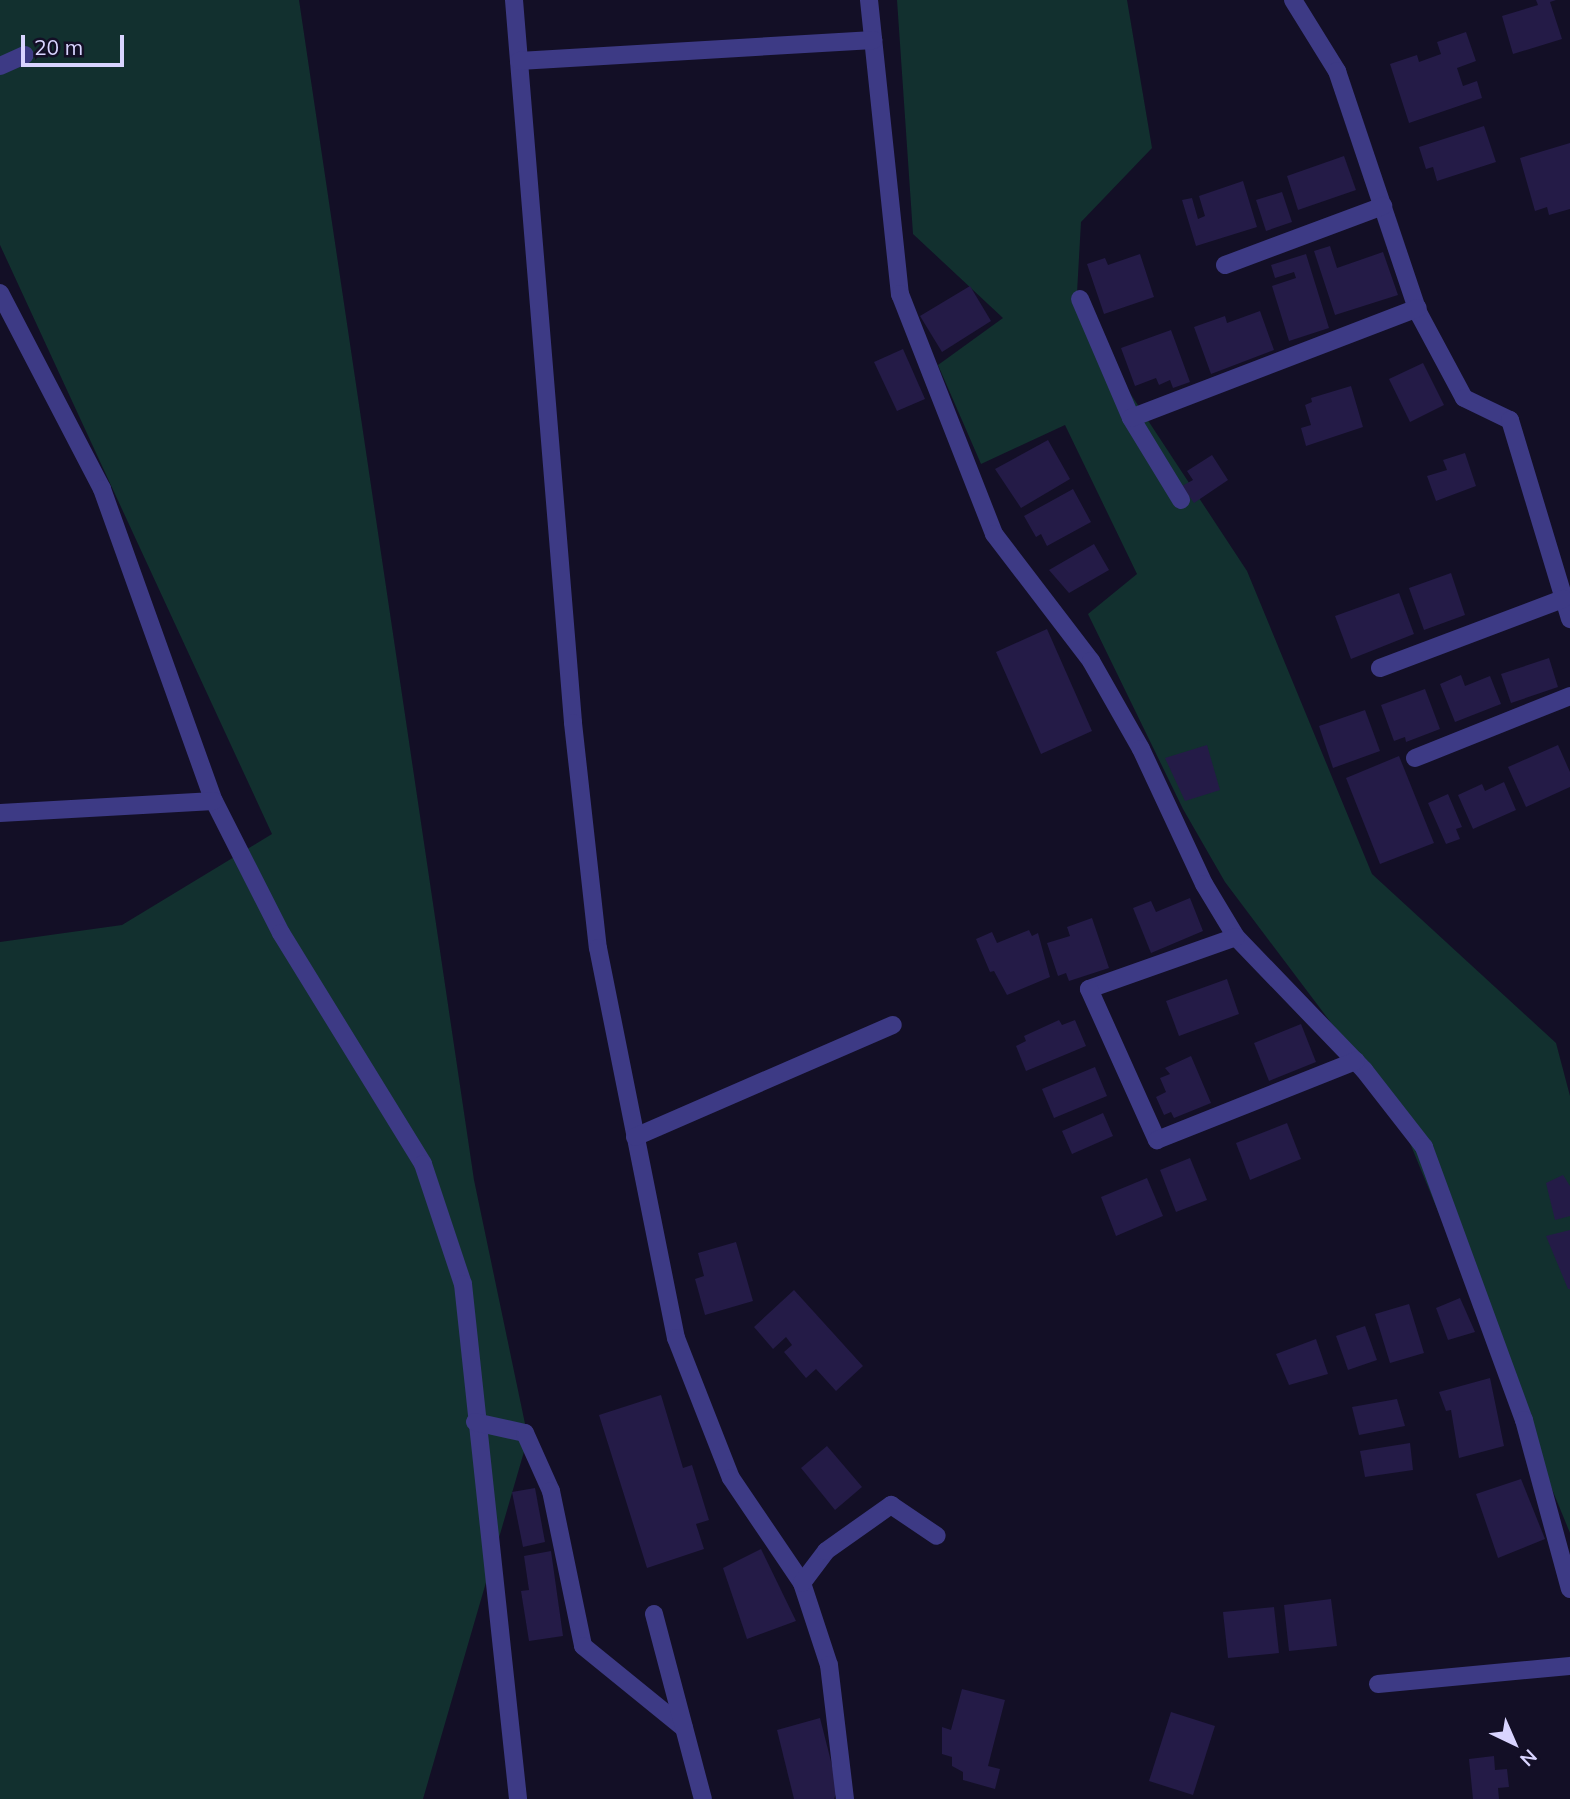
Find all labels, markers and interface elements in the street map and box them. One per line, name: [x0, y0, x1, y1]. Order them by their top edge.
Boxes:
scale bar: [24, 21, 128, 65]
text: 20 m: [34, 34, 83, 60]
north arrow: [1479, 1708, 1549, 1778]
text: N: [1515, 1744, 1542, 1772]

